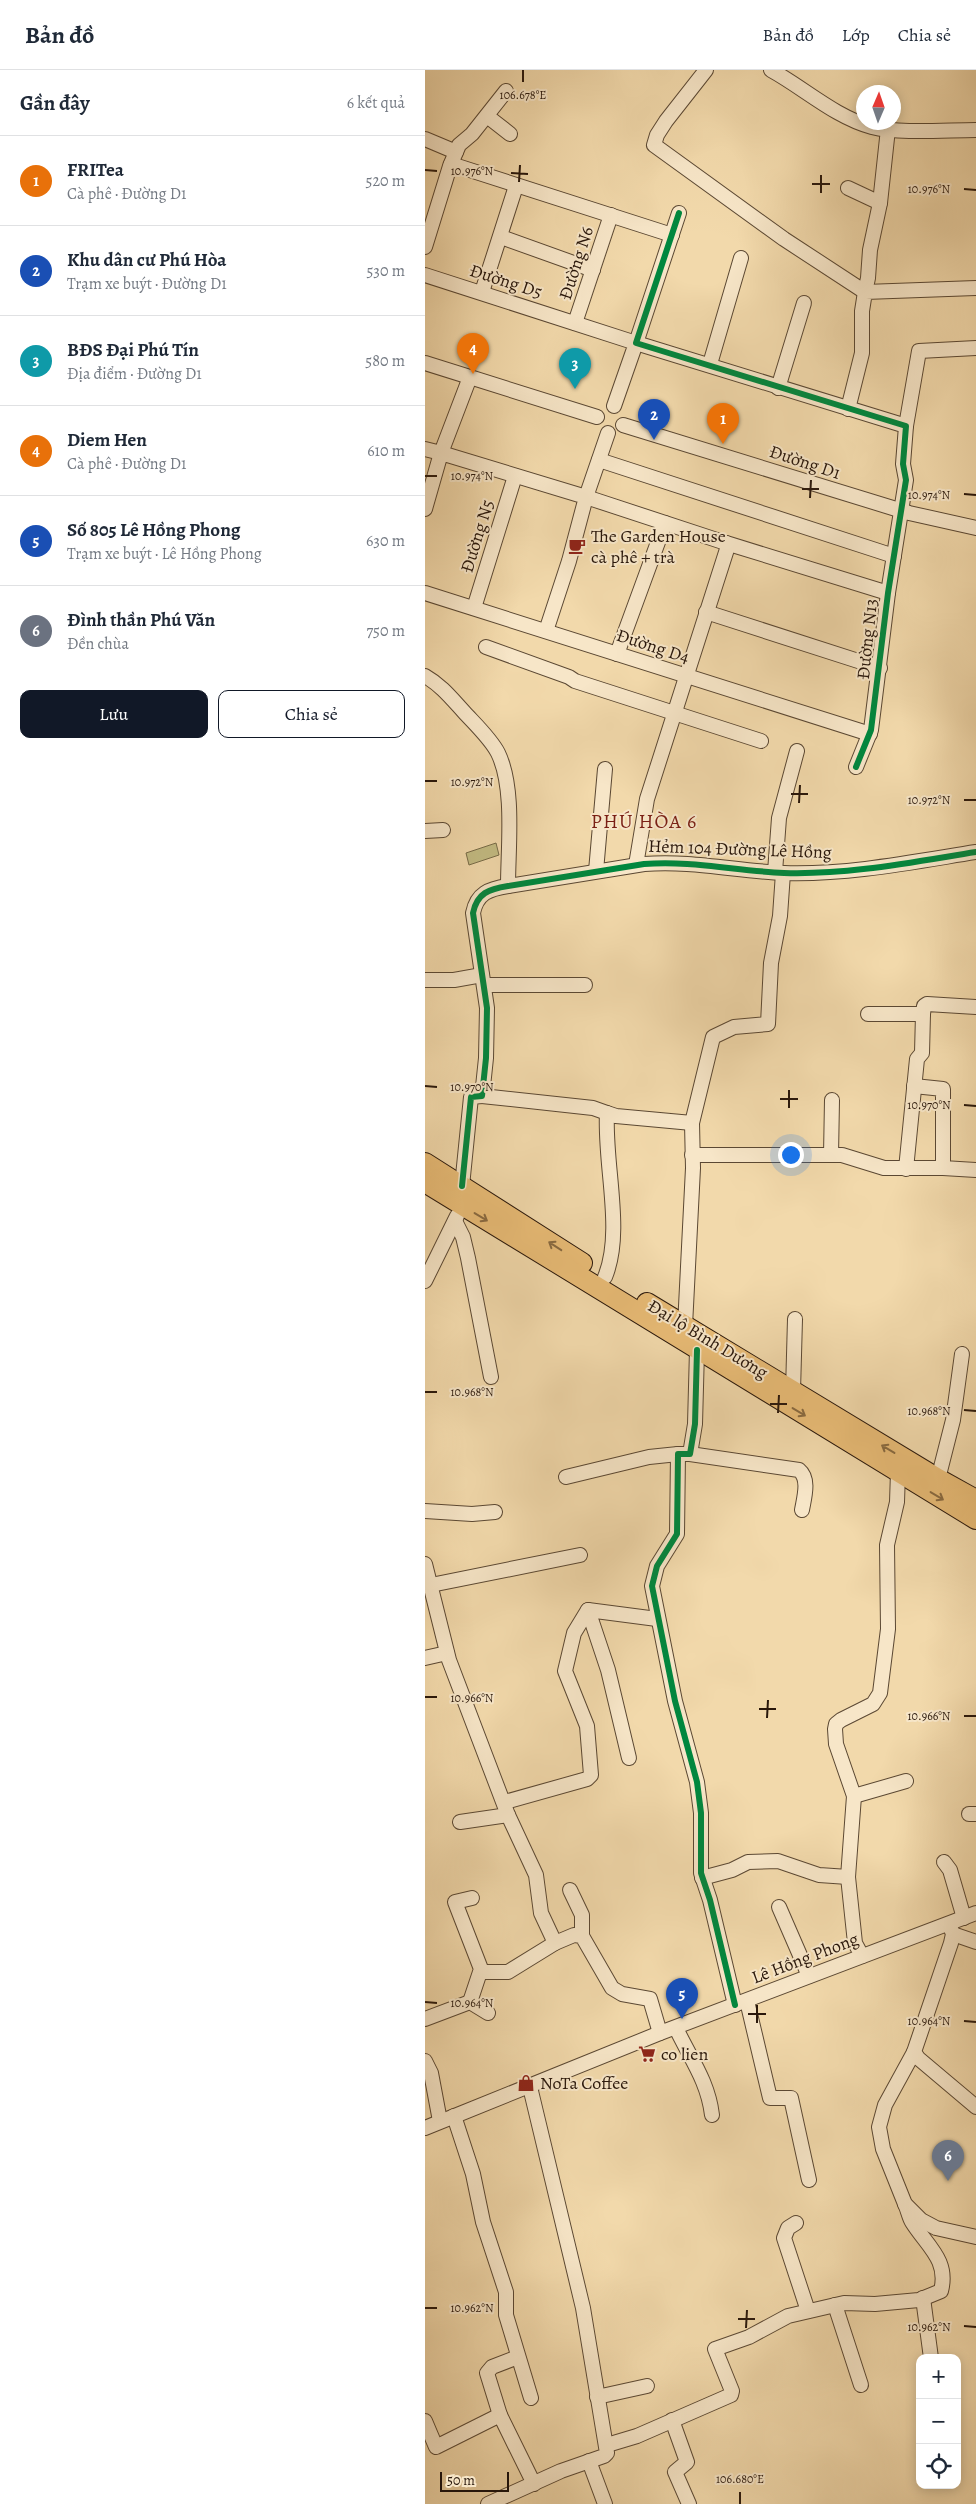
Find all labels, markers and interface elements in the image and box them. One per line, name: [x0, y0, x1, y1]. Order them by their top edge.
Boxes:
text: Bản đồ: [25, 19, 94, 51]
text: Bản đồ: [763, 23, 814, 47]
text: Lớp: [842, 23, 870, 47]
text: Chia sẻ: [898, 23, 951, 47]
north arrow: [856, 85, 901, 130]
text: 106.678°E: [500, 87, 546, 103]
text: Gần đây: [20, 89, 90, 117]
text: 6 kết quả: [347, 92, 405, 114]
text: FRITea: [67, 157, 124, 183]
text: 10.976°N: [451, 163, 494, 179]
text: 1: [33, 170, 39, 192]
text: 520 m: [366, 170, 405, 192]
text: 10.976°N: [908, 181, 951, 197]
text: Cà phê · Đường D1: [67, 183, 187, 205]
street label: Đường N6: [553, 223, 599, 303]
text: Khu dân cư Phú Hòa: [67, 247, 226, 273]
street label: Đường D5: [467, 258, 545, 304]
text: 2: [32, 260, 40, 282]
text: 530 m: [366, 260, 405, 282]
text: Trạm xe buýt · Đường D1: [67, 273, 227, 295]
pin: 4: [457, 333, 489, 374]
text: BĐS Đại Phú Tín: [67, 337, 199, 363]
pin: 3: [559, 348, 591, 389]
text: 3: [33, 350, 39, 372]
text: 580 m: [365, 350, 405, 372]
text: Địa điểm · Đường D1: [67, 363, 202, 385]
pin: 2: [638, 399, 670, 440]
pin: 1: [707, 403, 739, 444]
text: Diem Hen: [67, 427, 147, 453]
street label: Đường D1: [766, 439, 844, 485]
text: 4: [32, 440, 40, 462]
text: 610 m: [367, 440, 405, 462]
text: Cà phê · Đường D1: [67, 453, 187, 475]
text: 10.974°N: [451, 468, 494, 484]
text: 10.974°N: [908, 487, 951, 503]
street label: Đường N5: [455, 497, 499, 575]
text: Số 805 Lê Hồng Phong: [67, 517, 241, 543]
place label: The Garden House cà phê + trà: [591, 524, 726, 569]
text: 5: [33, 530, 39, 552]
text: 630 m: [366, 530, 405, 552]
cafe icon: The Garden House cà phê + trà: [567, 536, 587, 556]
text: Trạm xe buýt · Lê Hồng Phong: [67, 543, 262, 565]
street label: Đường N13: [851, 597, 883, 681]
text: Đình thần Phú Văn: [67, 607, 215, 633]
text: 6: [32, 620, 40, 642]
text: 750 m: [366, 620, 405, 642]
street label: Đường D4: [613, 623, 693, 669]
text: Đền chùa: [67, 633, 129, 655]
button: Lưu: [20, 690, 208, 738]
button: Chia sẻ: [218, 690, 405, 738]
text: 10.972°N: [451, 774, 494, 790]
text: 10.972°N: [908, 792, 951, 808]
district label: PHÚ HÒA 6: [591, 808, 697, 835]
street label: Hẻm 104 Đường Lê Hồng: [648, 834, 832, 864]
text: 10.970°N: [450, 1079, 494, 1095]
text: 10.970°N: [907, 1097, 951, 1113]
your location: [778, 1142, 804, 1168]
one-way arrow: [473, 1213, 487, 1223]
one-way arrow: [549, 1241, 563, 1251]
street label: Đại lộ Bình Dương: [643, 1294, 773, 1384]
text: 10.968°N: [450, 1384, 494, 1400]
text: 10.968°N: [907, 1403, 951, 1419]
one-way arrow: [791, 1407, 805, 1417]
one-way arrow: [882, 1444, 896, 1454]
one-way arrow: [930, 1491, 944, 1501]
text: 10.966°N: [451, 1690, 494, 1706]
text: 10.966°N: [908, 1708, 951, 1724]
street label: Lê Hồng Phong: [748, 1927, 862, 1989]
pin: 5: [666, 1978, 698, 2019]
text: 10.964°N: [451, 1995, 494, 2011]
text: 10.964°N: [908, 2013, 951, 2029]
place label: co lien: [661, 2042, 708, 2066]
supermarket icon: co lien: [637, 2044, 657, 2064]
place label: NoTa Coffee: [540, 2071, 628, 2095]
shop icon: NoTa Coffee: [516, 2073, 536, 2093]
pin: 6: [932, 2140, 964, 2181]
text: 10.962°N: [450, 2300, 494, 2316]
text: 10.962°N: [907, 2319, 951, 2335]
map controls: [916, 2354, 961, 2489]
button: +: [916, 2354, 961, 2399]
button: −: [916, 2399, 961, 2444]
button: locate: [916, 2444, 961, 2489]
scale bar: [440, 2469, 509, 2492]
text: 50 m: [447, 2471, 475, 2490]
text: 106.680°E: [716, 2471, 764, 2487]

